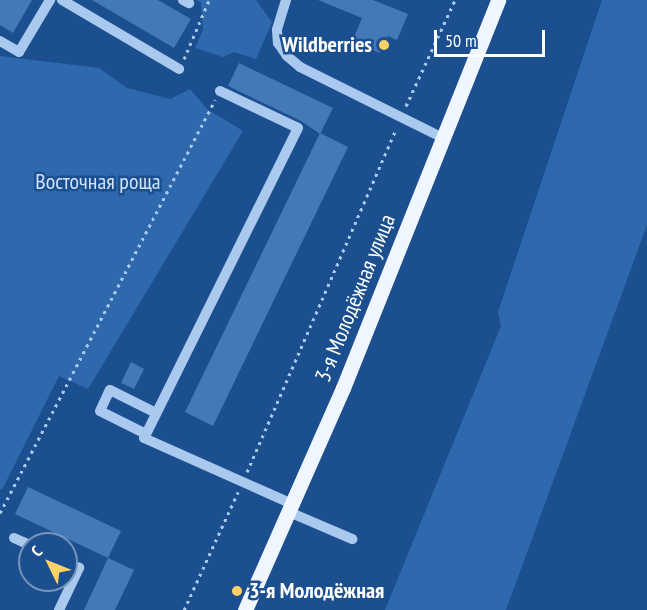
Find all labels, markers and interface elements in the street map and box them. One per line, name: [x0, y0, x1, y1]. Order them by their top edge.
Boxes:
scale bar: [437, 18, 548, 56]
text: 50 m: [445, 29, 477, 52]
place label: Wildberries: [282, 32, 372, 58]
marker: Wildberries: [377, 38, 391, 52]
park label: Восточная роща: [35, 169, 161, 195]
street label: 3-я Молодёжная улица: [309, 210, 401, 386]
north arrow: [18, 532, 78, 592]
text: С: [26, 542, 46, 561]
place label: 3-я Молодёжная: [249, 578, 384, 604]
marker: 3-я Молодёжная: [230, 584, 244, 598]

